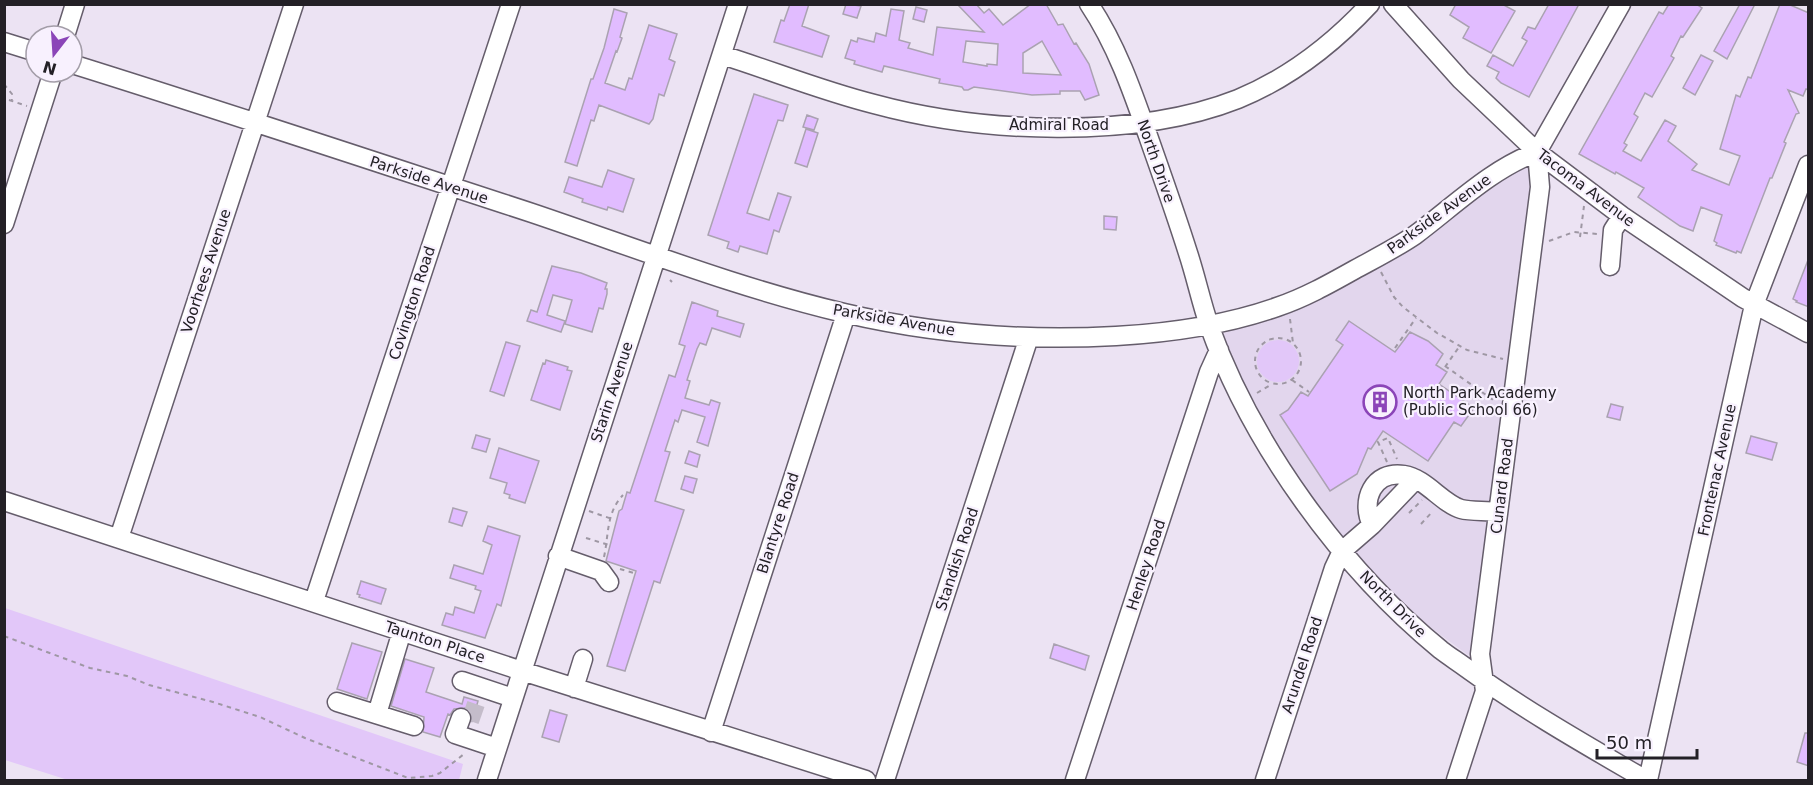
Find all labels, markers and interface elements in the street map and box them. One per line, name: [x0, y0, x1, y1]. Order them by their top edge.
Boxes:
north arrow: [24, 24, 84, 84]
text: N: [41, 57, 59, 79]
street label: Admiral Road: [1009, 116, 1109, 134]
street label: North Drive: [1133, 117, 1179, 205]
street label: Tacoma Avenue: [1533, 145, 1638, 231]
street label: Parkside Avenue: [367, 152, 491, 208]
street label: Parkside Avenue: [1384, 170, 1494, 258]
street label: Voorhees Avenue: [177, 207, 235, 335]
street label: Covington Road: [385, 244, 439, 362]
street label: Parkside Avenue: [832, 300, 956, 340]
street label: Starin Avenue: [587, 339, 637, 445]
building icon: North Park Academy (Public School 66): [1362, 384, 1398, 420]
place label: North Park Academy (Public School 66): [1403, 384, 1557, 419]
street label: Frontenac Avenue: [1694, 402, 1740, 538]
street label: Cunard Road: [1487, 437, 1517, 535]
street label: Blantyre Road: [753, 470, 803, 576]
street label: Standish Road: [932, 505, 982, 613]
street label: Henley Road: [1123, 517, 1169, 613]
street label: North Drive: [1356, 567, 1430, 641]
street label: Arundel Road: [1278, 614, 1326, 716]
street label: Taunton Place: [382, 617, 487, 667]
scale bar: [1597, 722, 1698, 760]
text: 50 m: [1606, 732, 1652, 753]

